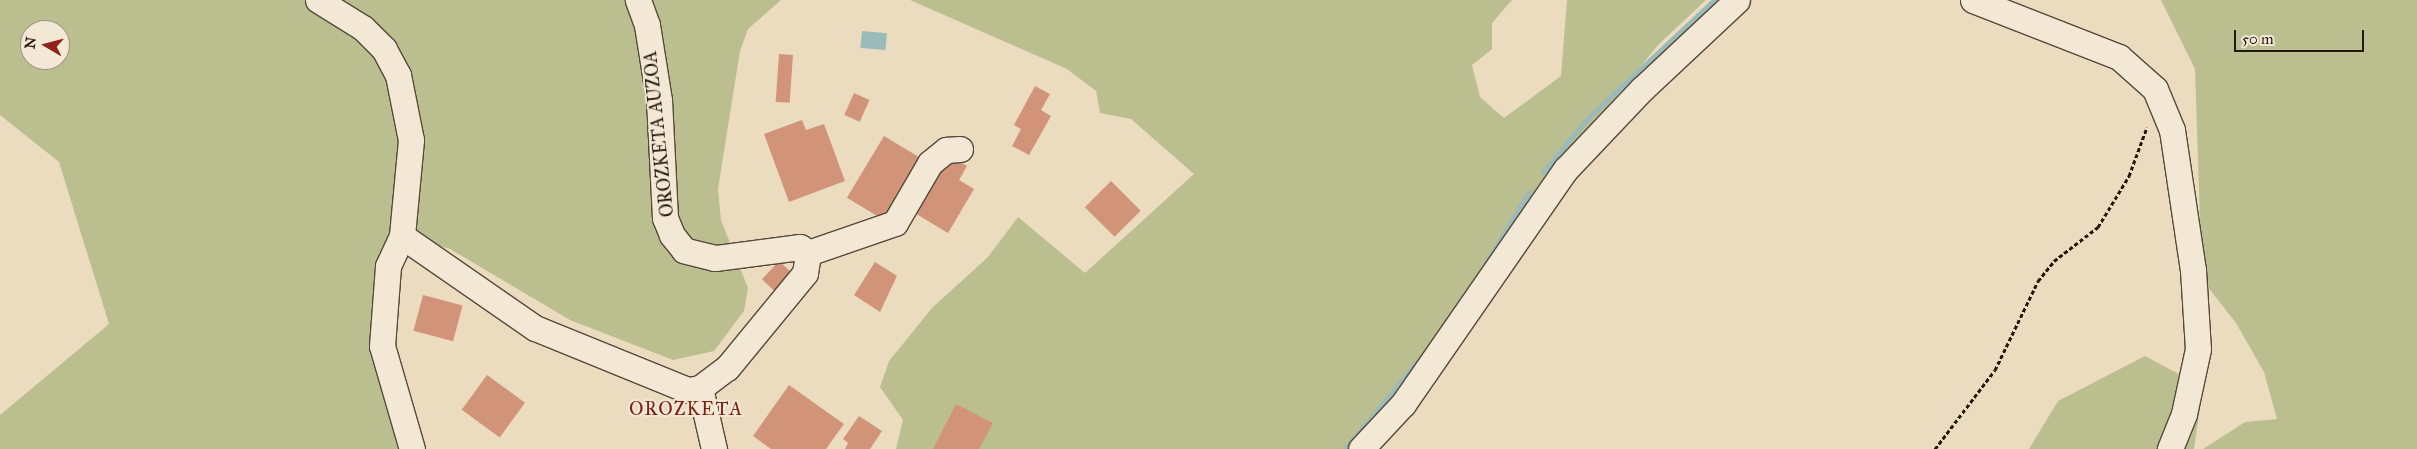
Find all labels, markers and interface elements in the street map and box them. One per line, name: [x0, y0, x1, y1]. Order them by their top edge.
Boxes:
north arrow: [20, 20, 70, 70]
scale bar: [2237, 20, 2367, 52]
text: 50 m: [2242, 30, 2274, 48]
text: N: [21, 36, 40, 50]
street label: OROZKETA AUZOA: [640, 50, 678, 218]
district label: OROZKETA: [628, 398, 744, 420]

